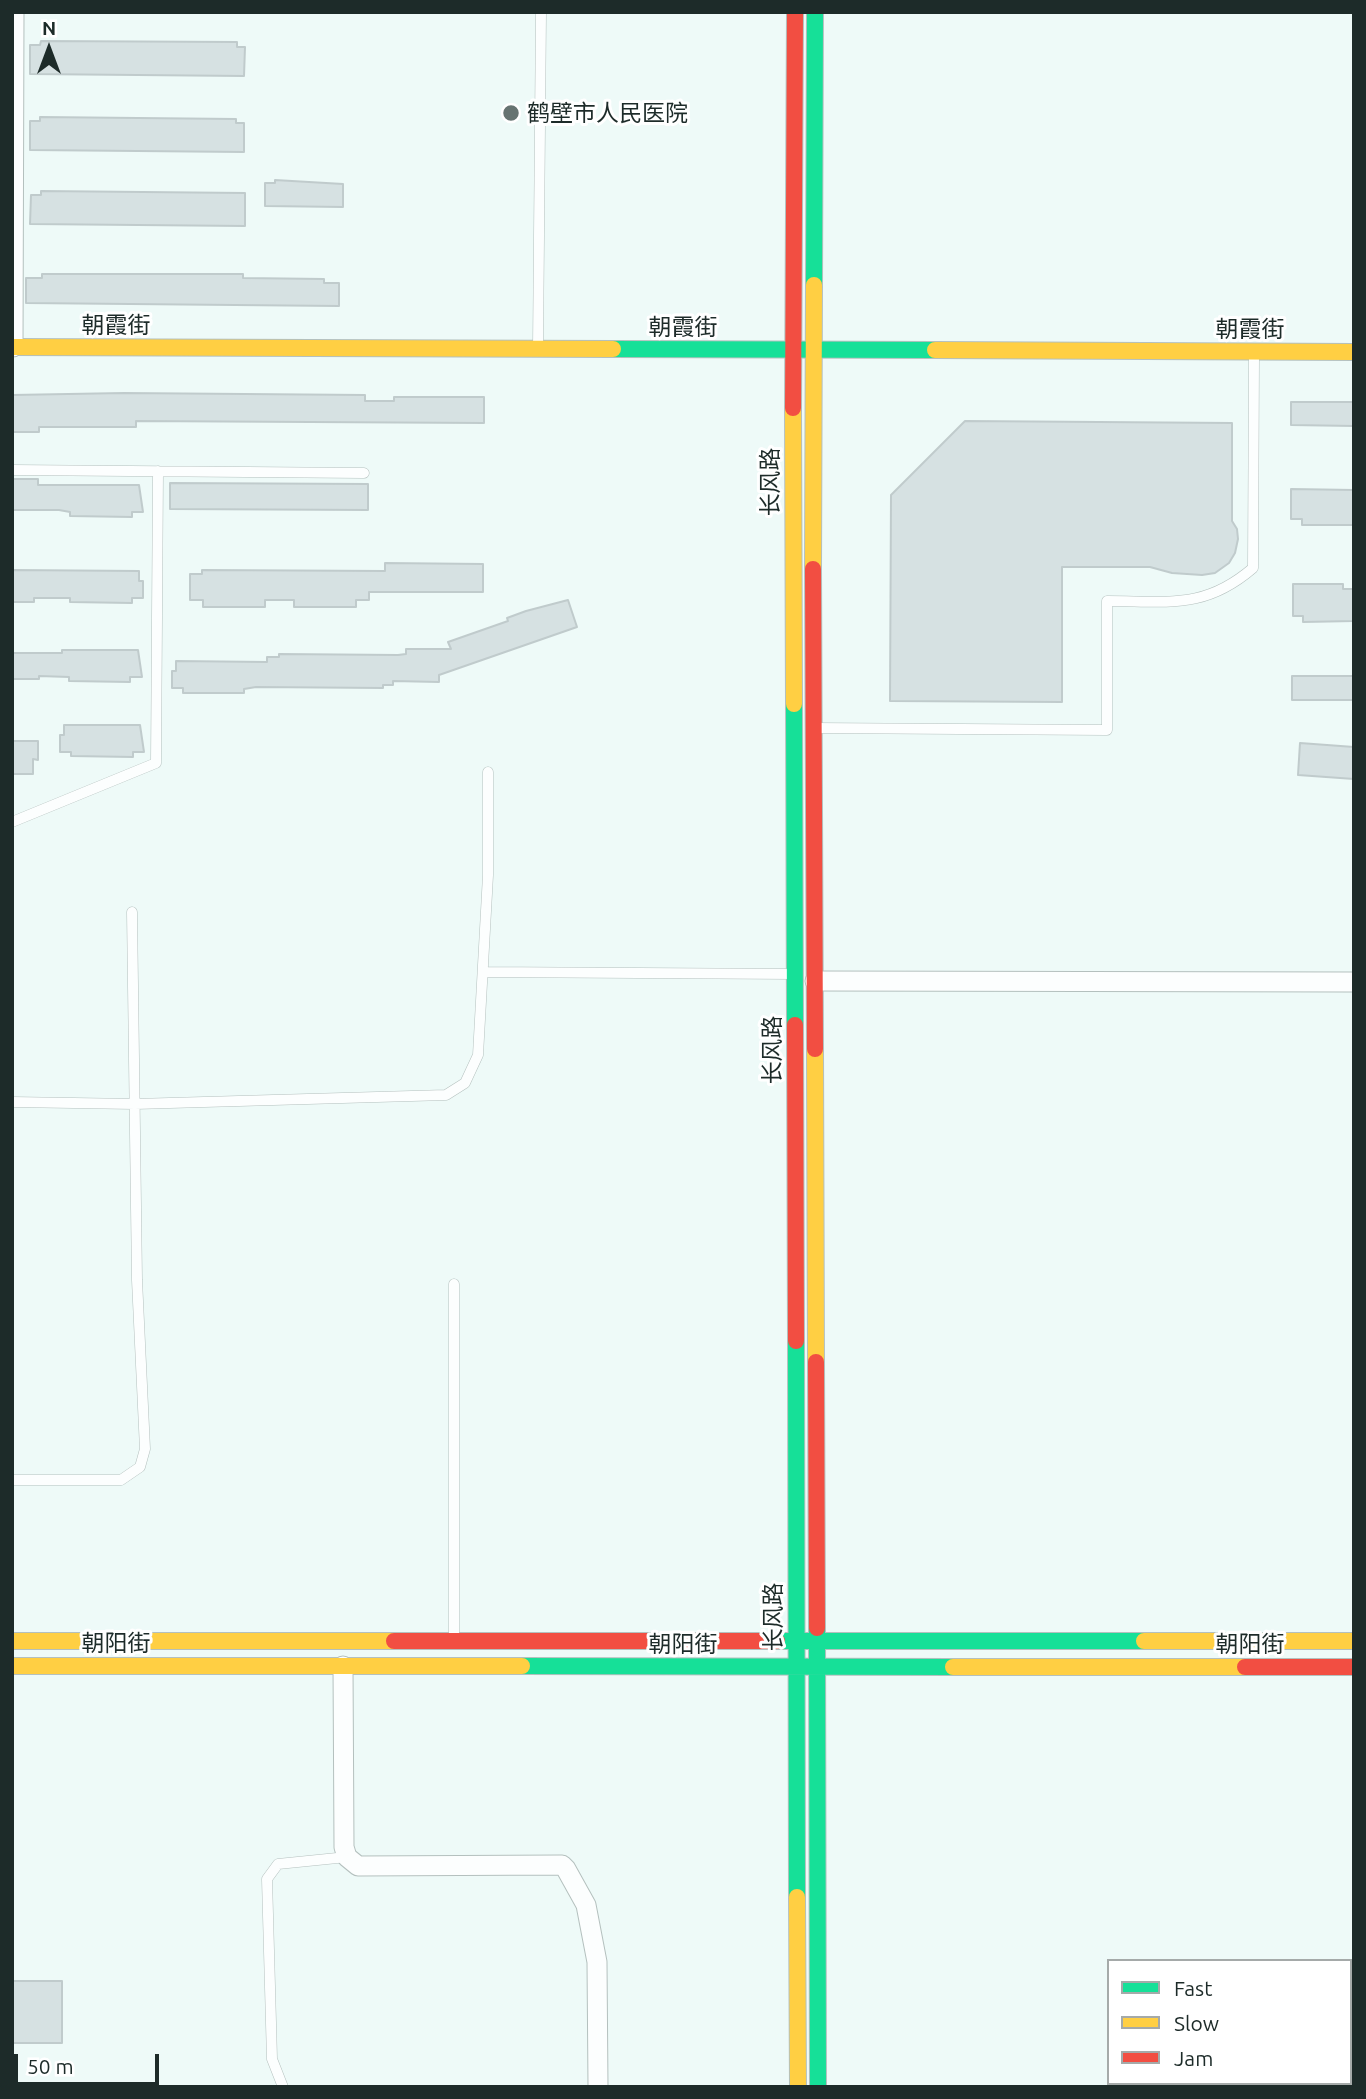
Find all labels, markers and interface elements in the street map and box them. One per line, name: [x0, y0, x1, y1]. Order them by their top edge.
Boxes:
north arrow: [14, 14, 84, 84]
text: N: [42, 17, 56, 39]
place label: 鹤壁市人民医院: [527, 99, 688, 127]
marker: 鹤壁市人民医院: [501, 103, 521, 123]
street label: 朝霞街: [82, 311, 150, 339]
street label: 朝霞街: [649, 313, 717, 341]
street label: 朝霞街: [1216, 315, 1284, 343]
street label: 长风路: [756, 448, 784, 516]
street label: 长风路: [758, 1016, 786, 1084]
street label: 长风路: [759, 1583, 787, 1651]
street label: 朝阳街: [82, 1629, 150, 1657]
street label: 朝阳街: [649, 1630, 717, 1658]
street label: 朝阳街: [1216, 1630, 1284, 1658]
legend: [1107, 1959, 1352, 2085]
text: Fast: [1174, 1976, 1212, 2000]
text: Slow: [1174, 2011, 1219, 2035]
scale bar: [18, 2039, 163, 2084]
text: Jam: [1174, 2046, 1213, 2070]
text: 50 m: [27, 2054, 74, 2078]

